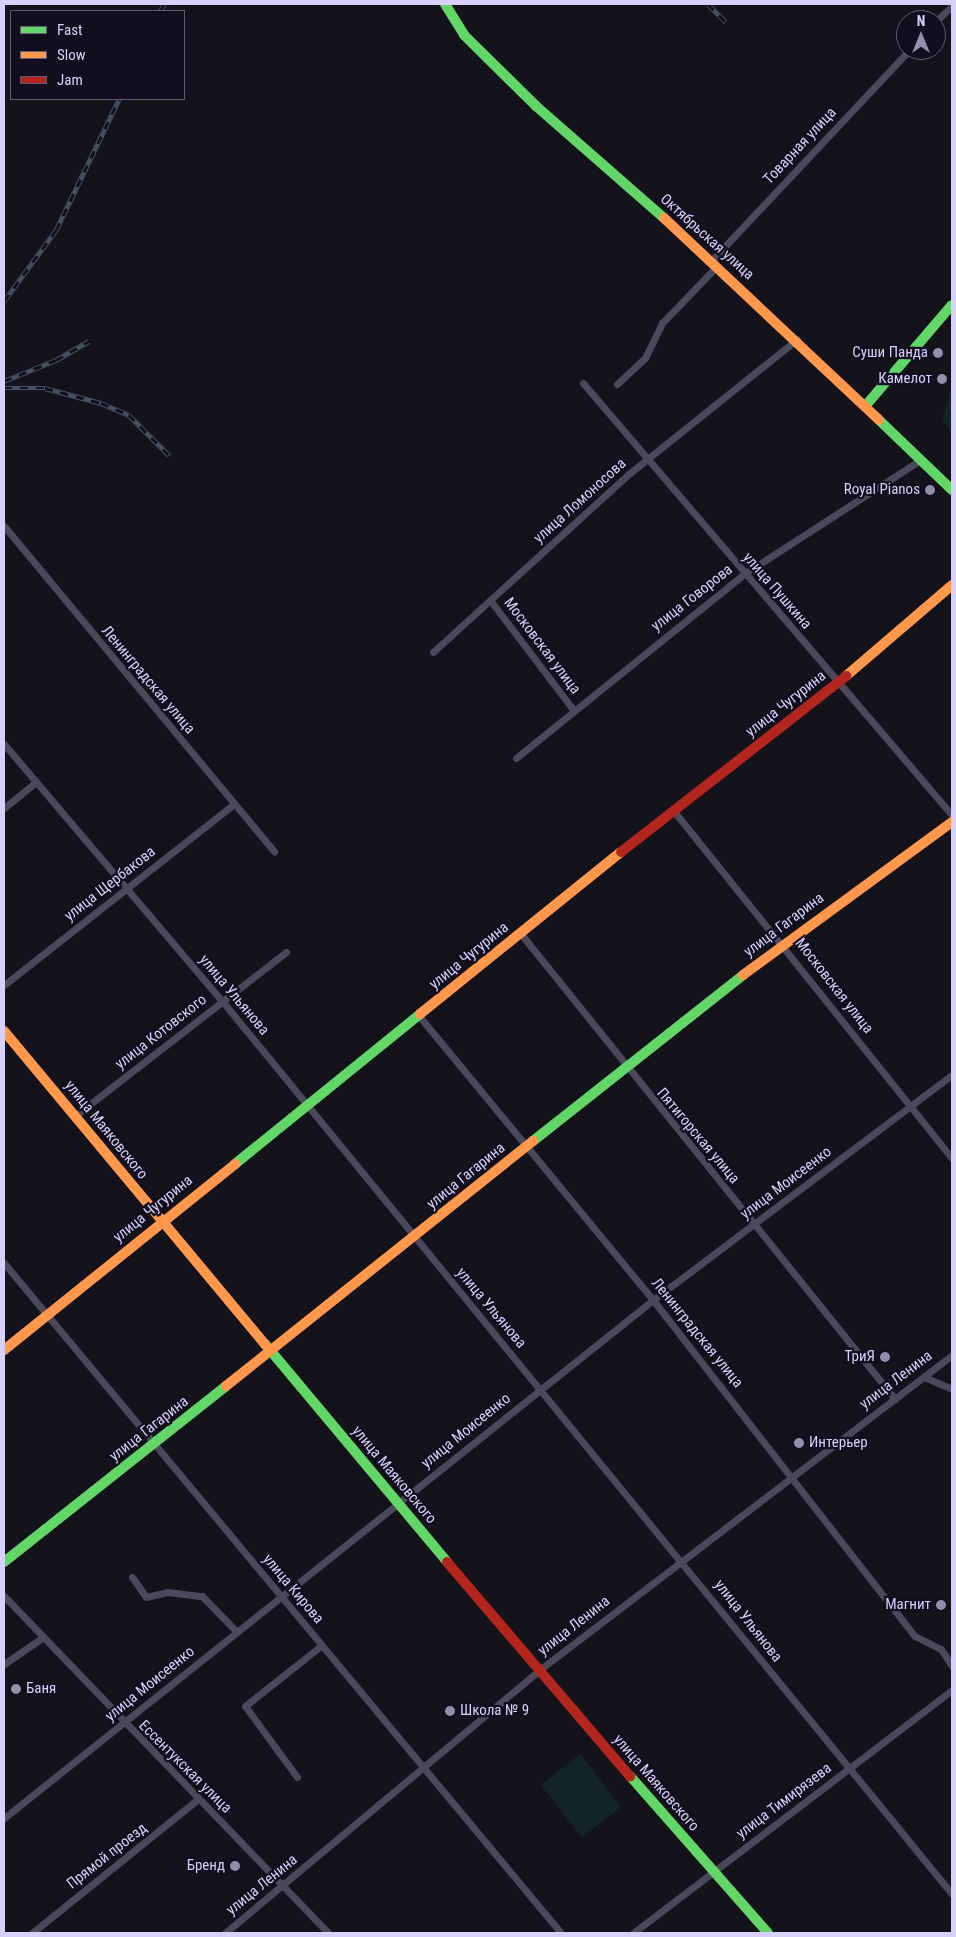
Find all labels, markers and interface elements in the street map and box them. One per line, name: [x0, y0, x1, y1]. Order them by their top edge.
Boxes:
legend: [10, 10, 185, 100]
north arrow: [896, 10, 946, 60]
text: N: [917, 13, 925, 29]
text: Fast: [57, 21, 82, 39]
text: Slow: [57, 46, 86, 64]
text: Jam: [57, 71, 83, 89]
street label: Товарная улица: [760, 104, 840, 188]
street label: Октябрьская улица: [656, 190, 758, 284]
place label: Суши Панда: [852, 344, 928, 362]
marker: Суши Панда: [932, 347, 944, 359]
place label: Камелот: [878, 370, 932, 388]
marker: Камелот: [936, 373, 948, 385]
street label: улица Ломоносова: [530, 455, 630, 547]
place label: Royal Pianos: [844, 481, 920, 499]
marker: Royal Pianos: [924, 484, 936, 496]
street label: улица Пушкина: [739, 549, 815, 633]
street label: улица Говорова: [648, 561, 736, 635]
street label: Московская улица: [500, 594, 584, 698]
street label: Ленинградская улица: [98, 622, 198, 738]
street label: улица Чугурина: [742, 667, 830, 741]
street label: улица Щербакова: [61, 843, 159, 925]
street label: улица Гагарина: [741, 889, 827, 961]
street label: улица Чугурина: [426, 919, 512, 993]
street label: Московская улица: [791, 935, 877, 1037]
street label: улица Ульянова: [195, 951, 273, 1039]
street label: улица Котовского: [112, 991, 210, 1073]
street label: улица Маяковского: [61, 1077, 151, 1183]
street label: Пятигорская улица: [653, 1085, 743, 1187]
street label: улица Гагарина: [423, 1139, 509, 1213]
street label: улица Моисеенко: [737, 1143, 835, 1223]
street label: улица Чугурина: [110, 1172, 196, 1246]
street label: улица Ульянова: [452, 1264, 530, 1352]
street label: Ленинградская улица: [647, 1275, 747, 1391]
street label: улица Ленина: [856, 1347, 936, 1413]
place label: ТриЯ: [845, 1348, 875, 1366]
marker: ТриЯ: [879, 1351, 891, 1363]
street label: улица Моисеенко: [418, 1390, 514, 1472]
street label: улица Гагарина: [106, 1393, 192, 1465]
street label: улица Маяковского: [348, 1422, 440, 1528]
place label: Интерьер: [809, 1434, 868, 1452]
marker: Интерьер: [793, 1437, 805, 1449]
street label: улица Кирова: [259, 1551, 327, 1627]
street label: улица Ульянова: [710, 1576, 786, 1666]
street label: улица Ленина: [535, 1592, 613, 1660]
place label: Магнит: [885, 1596, 931, 1614]
marker: Магнит: [935, 1599, 947, 1611]
street label: улица Моисеенко: [102, 1643, 198, 1725]
place label: Баня: [26, 1680, 56, 1698]
marker: Баня: [10, 1683, 22, 1695]
place label: Школа № 9: [460, 1702, 529, 1720]
marker: Школа № 9: [444, 1705, 456, 1717]
street label: Ессентукская улица: [135, 1717, 235, 1817]
street label: улица Маяковского: [609, 1731, 703, 1835]
street label: улица Тимирязева: [733, 1759, 835, 1843]
street label: Прямой проезд: [63, 1819, 151, 1893]
street label: улица Ленина: [223, 1851, 301, 1919]
place label: Бренд: [187, 1857, 225, 1875]
marker: Бренд: [229, 1860, 241, 1872]

